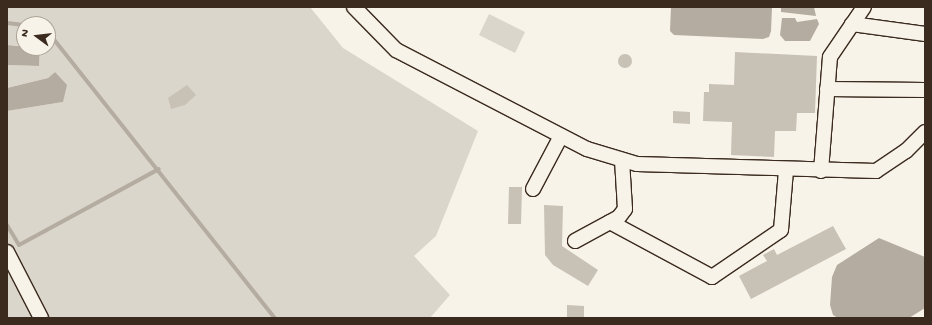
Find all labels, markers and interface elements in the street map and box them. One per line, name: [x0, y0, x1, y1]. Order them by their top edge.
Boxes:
north arrow: [16, 16, 56, 56]
text: N: [19, 28, 32, 38]

